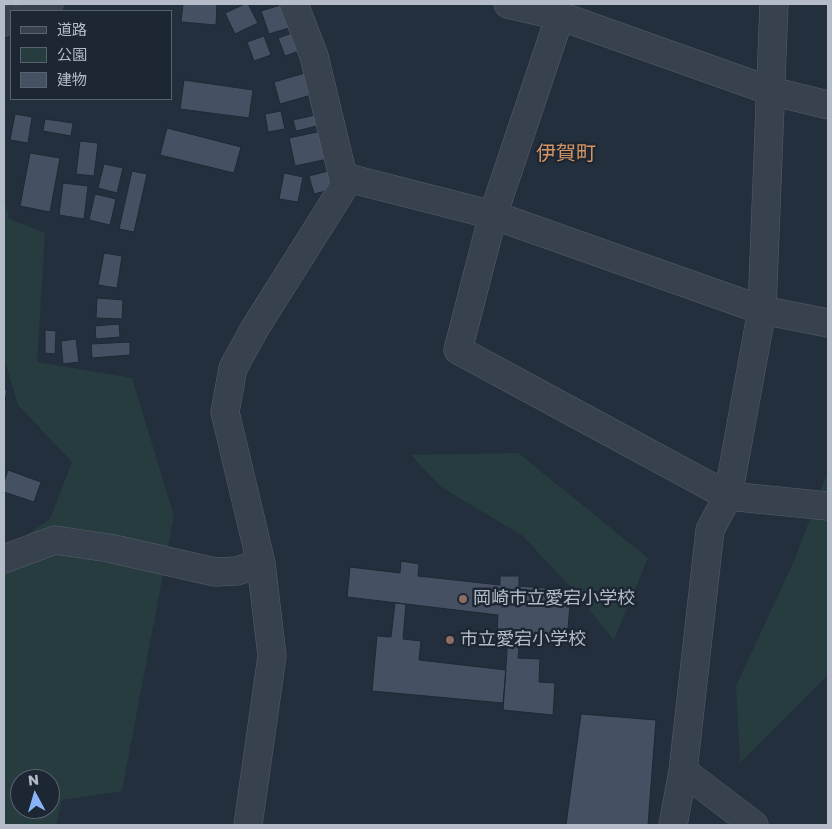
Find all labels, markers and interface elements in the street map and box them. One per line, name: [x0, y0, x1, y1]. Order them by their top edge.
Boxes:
legend: [10, 10, 172, 100]
text: 道路: [57, 19, 87, 40]
text: 公園: [57, 44, 87, 65]
text: 建物: [57, 69, 87, 90]
district label: 伊賀町: [536, 143, 596, 167]
place label: 岡崎市立愛宕小学校: [473, 588, 635, 610]
marker: 岡崎市立愛宕小学校: [457, 593, 469, 605]
place label: 市立愛宕小学校: [460, 629, 586, 651]
marker: 市立愛宕小学校: [444, 634, 456, 646]
north arrow: [10, 769, 60, 819]
text: N: [27, 770, 40, 791]

